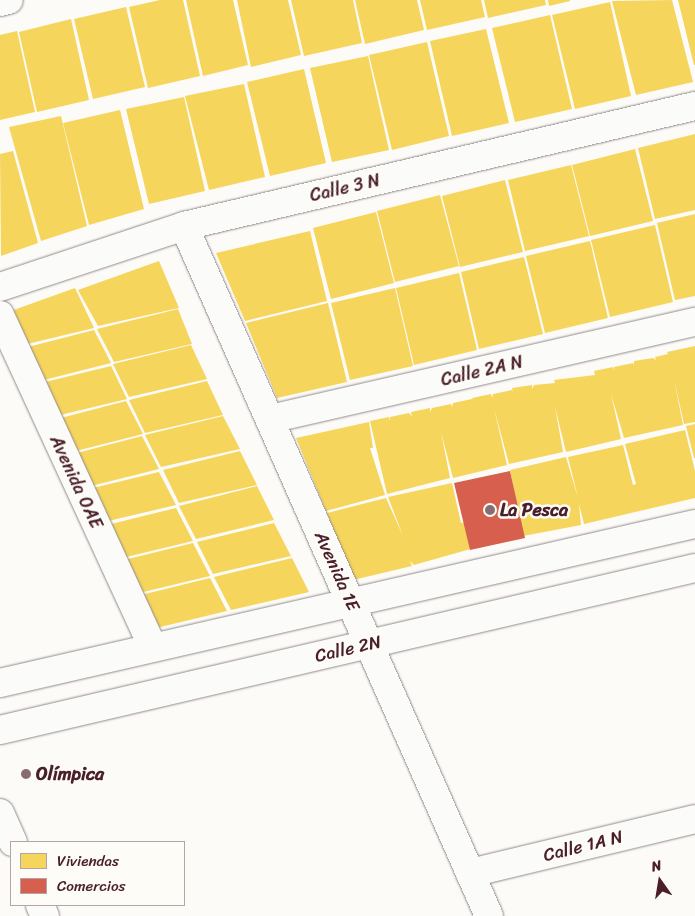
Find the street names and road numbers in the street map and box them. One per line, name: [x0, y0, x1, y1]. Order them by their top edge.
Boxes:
street label: Calle 3 N: [308, 169, 382, 207]
street label: Calle 2A N: [439, 351, 525, 391]
street label: Avenida 0AE: [45, 432, 107, 532]
street label: Avenida 1E: [310, 528, 364, 614]
street label: Calle 2N: [313, 631, 383, 667]
street label: Calle 1A N: [541, 826, 625, 866]

